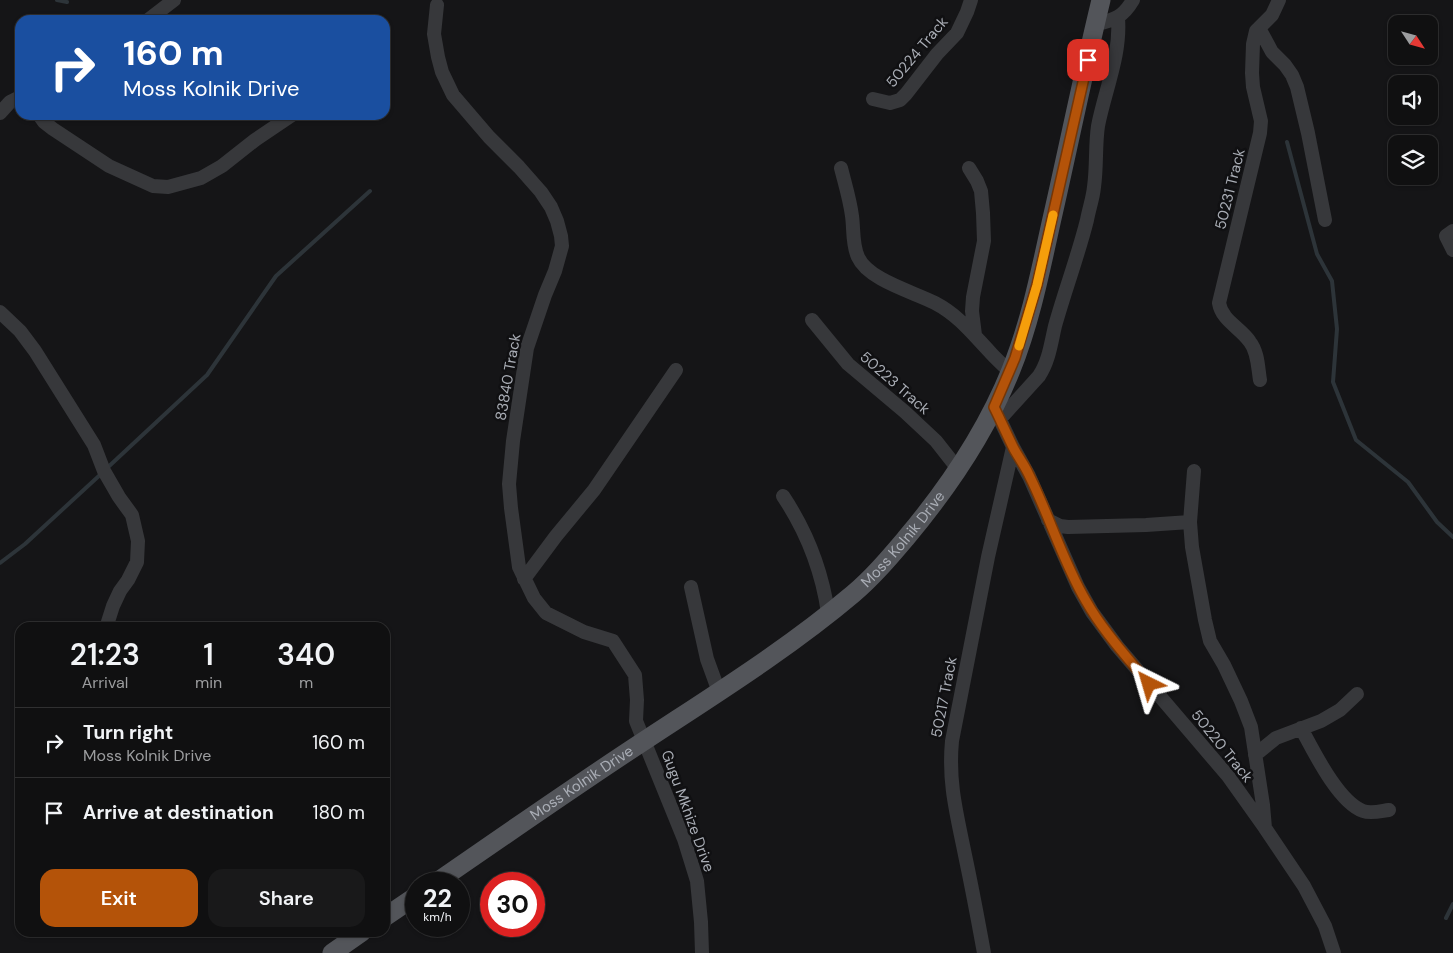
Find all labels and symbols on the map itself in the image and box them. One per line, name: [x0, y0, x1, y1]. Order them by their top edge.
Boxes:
street label: 50224 Track: [881, 12, 953, 92]
north arrow: [1388, 15, 1438, 65]
pin: [1067, 39, 1109, 81]
street label: 50231 Track: [1210, 146, 1250, 231]
street label: 83840 Track: [491, 332, 526, 422]
street label: 50223 Track: [856, 347, 935, 419]
street label: Moss Kolnik Drive: [856, 487, 949, 592]
street label: 50217 Track: [926, 654, 962, 739]
position arrow: [1122, 657, 1174, 709]
street label: 50220 Track: [1187, 705, 1258, 787]
street label: Moss Kolnik Drive: [526, 741, 637, 825]
street label: Gugu Mkhize Drive: [657, 747, 719, 875]
speed limit sign: 30: [480, 872, 545, 937]

